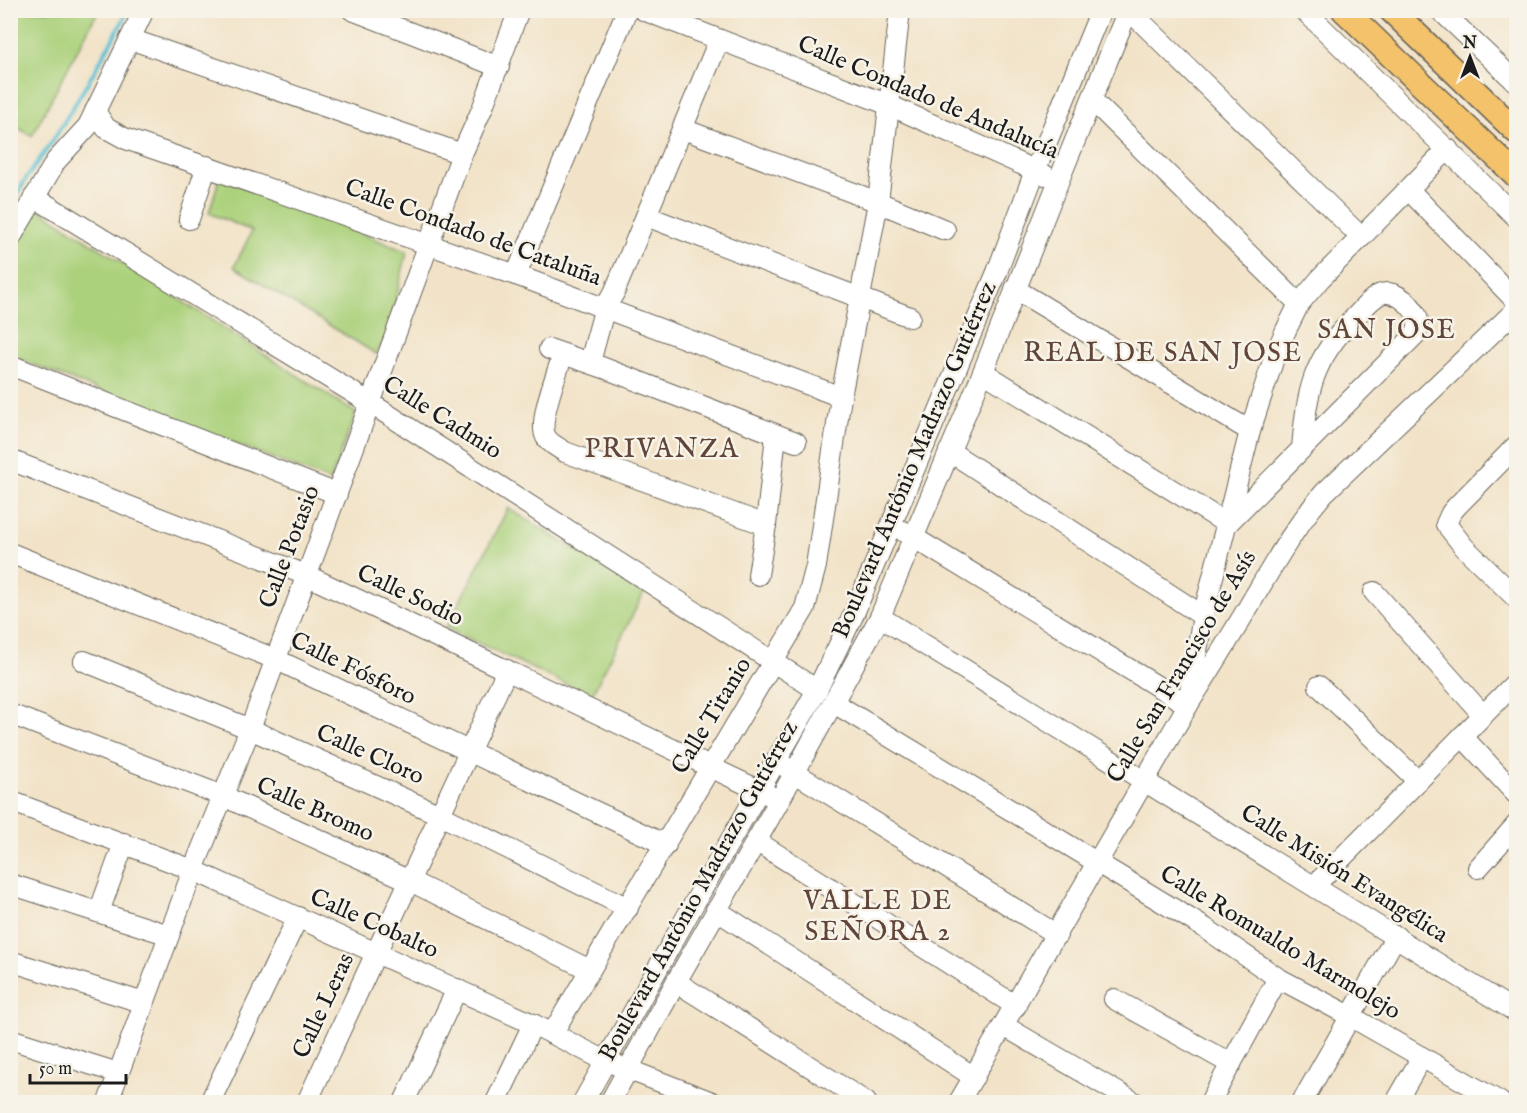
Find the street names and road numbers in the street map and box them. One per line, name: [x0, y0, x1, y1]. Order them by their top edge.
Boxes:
street label: Calle Condado de Andalucía: [793, 29, 1064, 167]
street label: Calle Condado de Cataluña: [340, 172, 606, 294]
street label: Boulevard Antônio Madrazo Gutiérrez: [826, 277, 1004, 643]
street label: Calle Cadmio: [377, 369, 507, 467]
street label: Calle Potasio: [252, 481, 328, 613]
street label: Calle San Francisco de Asís: [1100, 545, 1264, 789]
street label: Calle Sodio: [352, 558, 468, 634]
street label: Calle Fósforo: [285, 625, 421, 713]
street label: Calle Titanio: [665, 652, 759, 780]
street label: Boulevard Antônio Madrazo Gutiérrez: [592, 715, 806, 1067]
street label: Calle Cloro: [311, 717, 429, 793]
street label: Calle Bromo: [251, 770, 379, 850]
street label: Calle Misión Evangélica: [1234, 797, 1454, 951]
street label: Calle Romualdo Marmolejo: [1154, 859, 1406, 1027]
street label: Calle Cobalto: [305, 882, 443, 966]
street label: Calle Leras: [286, 948, 362, 1064]

